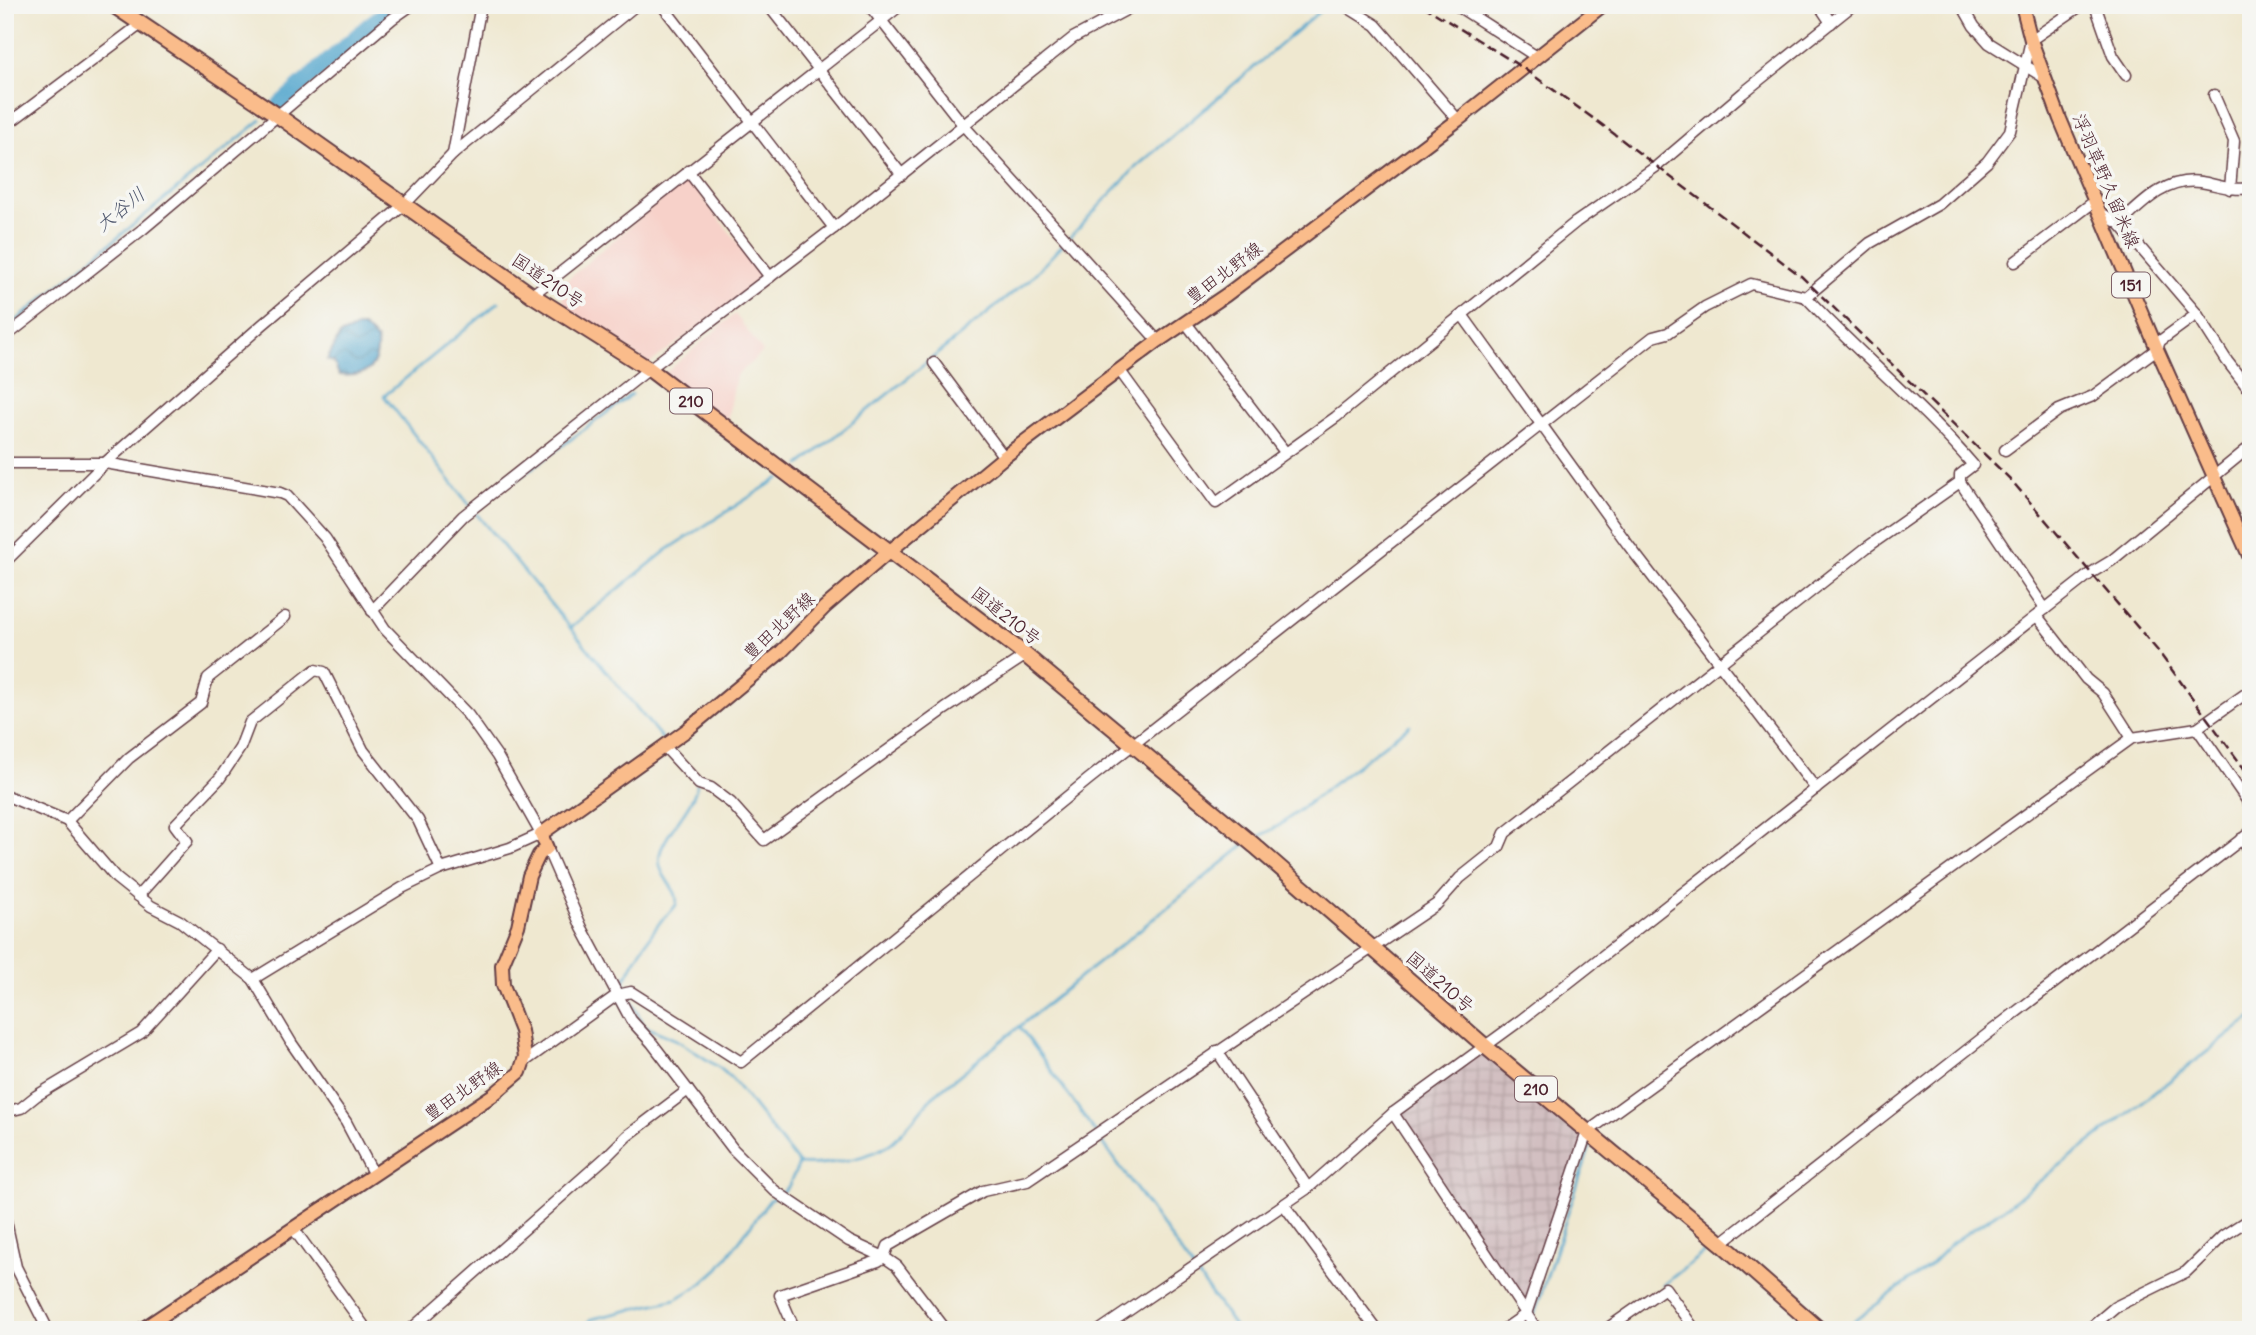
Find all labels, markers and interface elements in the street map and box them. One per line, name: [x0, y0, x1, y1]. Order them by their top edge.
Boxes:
street label: 浮羽草野久留米線: [2068, 110, 2145, 252]
water label: 大谷川: [90, 182, 150, 236]
street label: 豊田北野線: [1181, 236, 1267, 309]
street label: 国道210号: [508, 248, 589, 313]
road number: 151: [2112, 272, 2150, 298]
road number: 210: [670, 388, 712, 414]
street label: 国道210号: [967, 581, 1046, 650]
street label: 豊田北野線: [738, 587, 819, 665]
street label: 国道210号: [1402, 946, 1479, 1017]
street label: 豊田北野線: [419, 1055, 506, 1126]
road number: 210: [1515, 1077, 1557, 1102]

